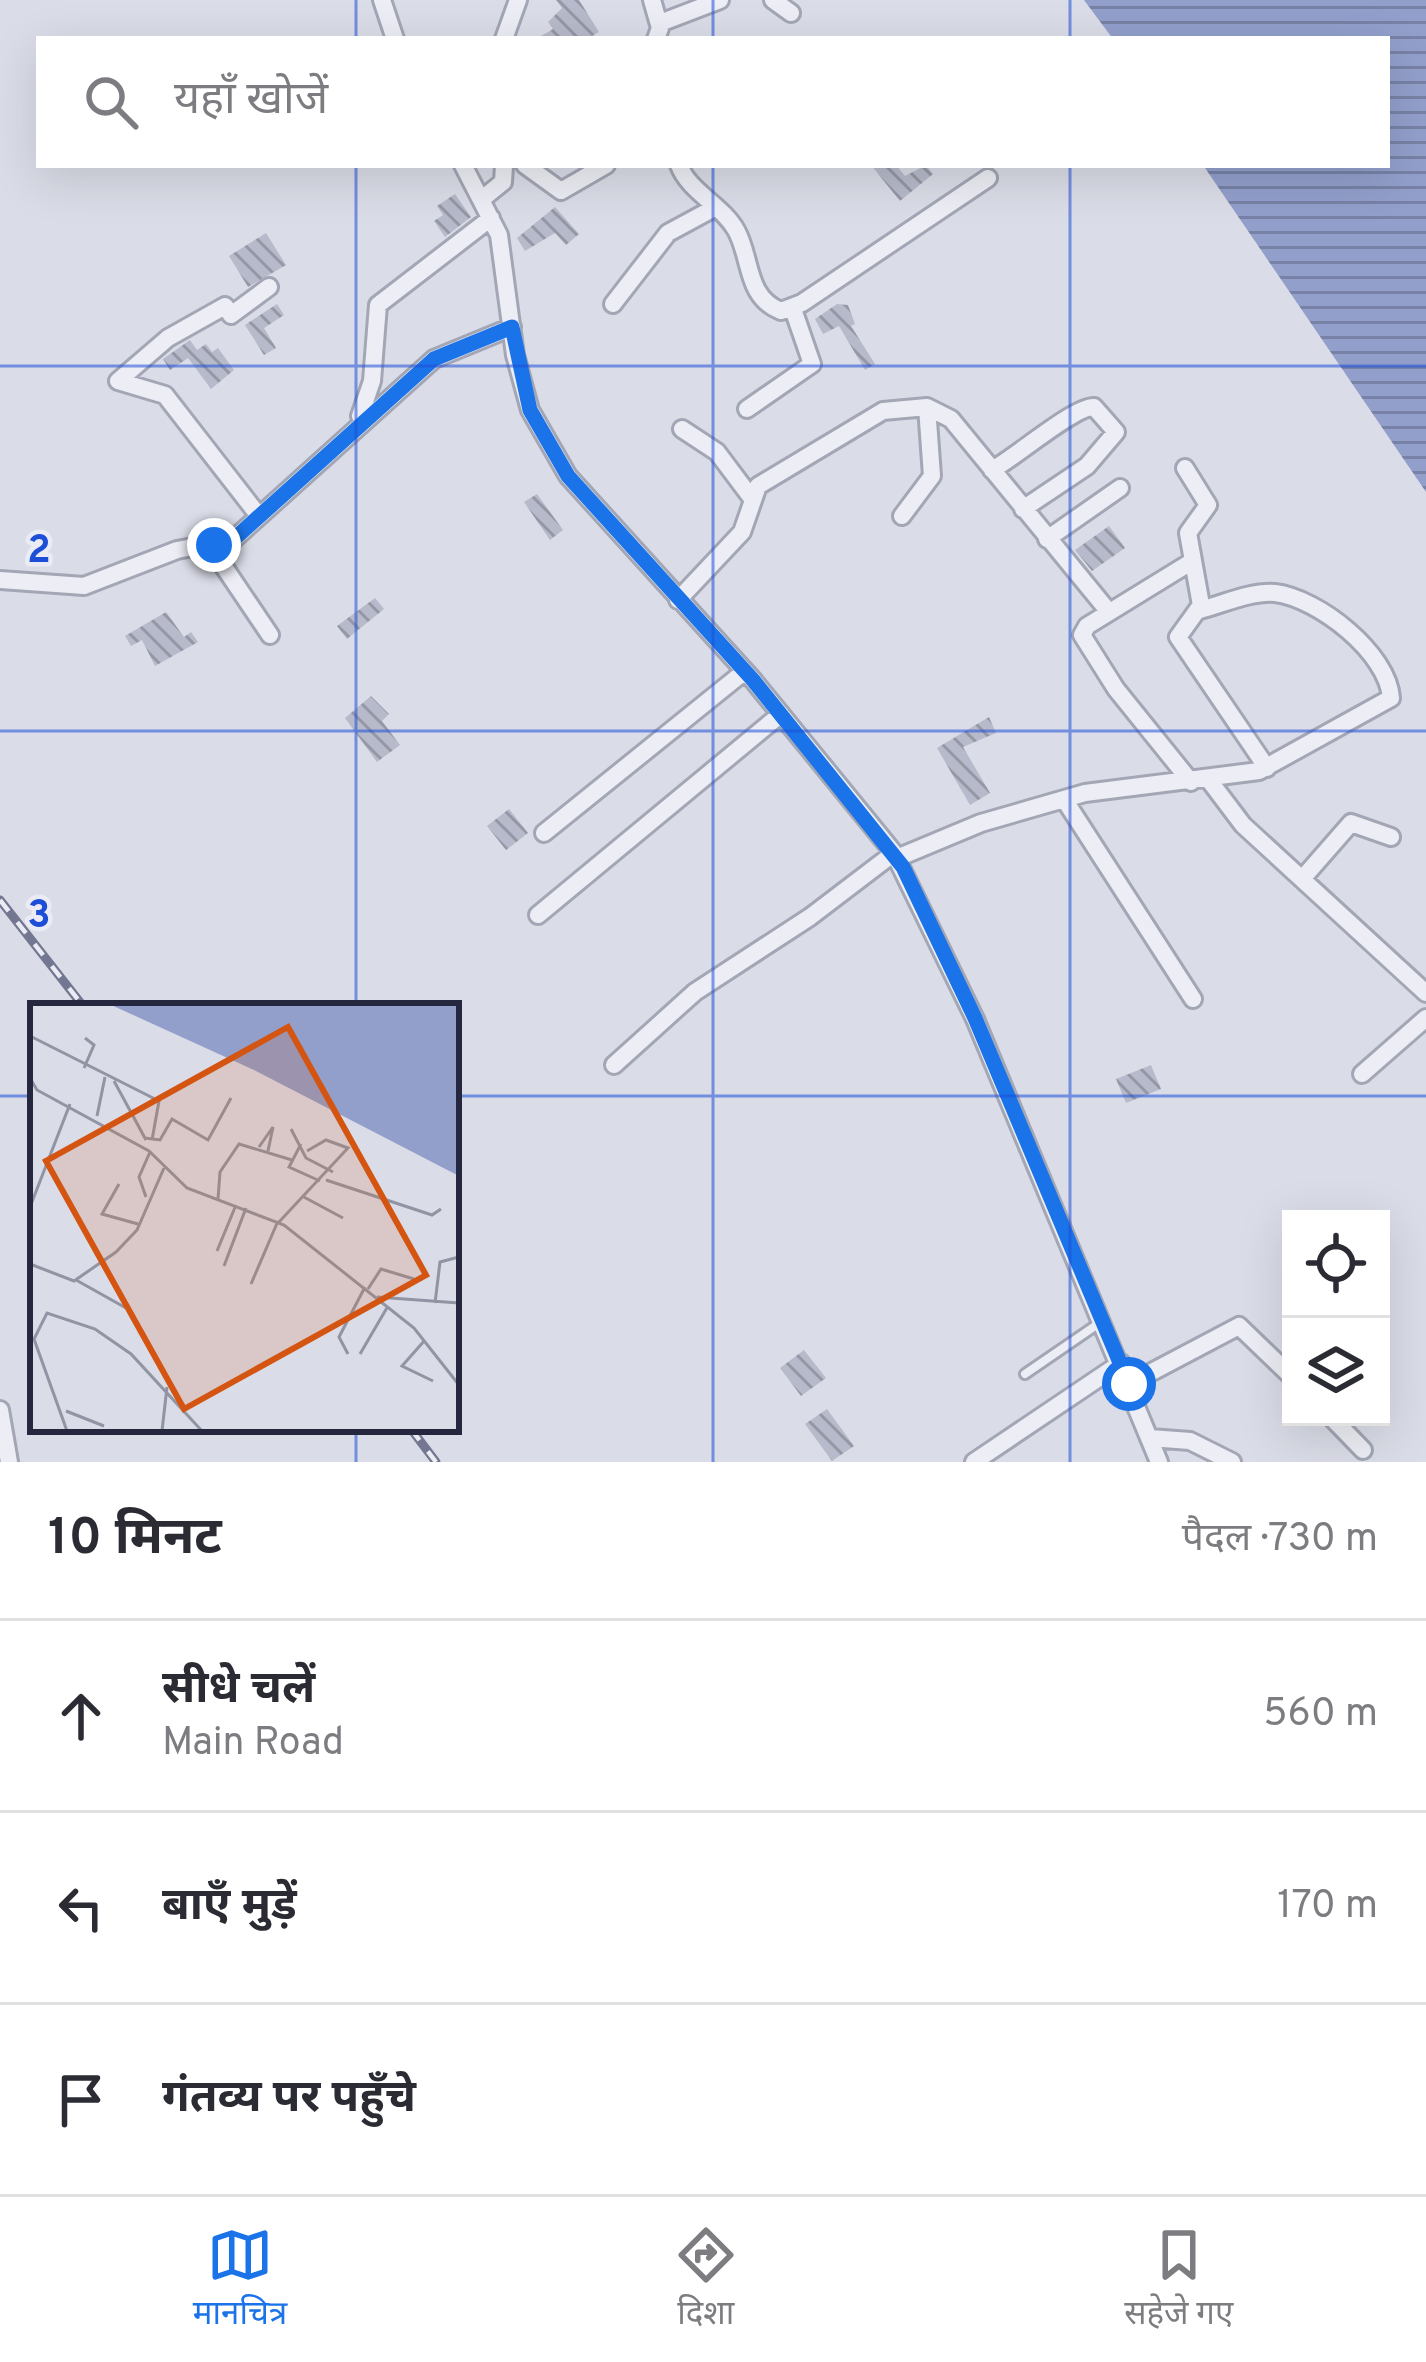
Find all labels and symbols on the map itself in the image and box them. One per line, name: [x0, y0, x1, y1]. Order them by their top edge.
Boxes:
route end: [187, 518, 241, 572]
text: 2: [27, 528, 51, 577]
text: 3: [27, 893, 51, 942]
inset map: [30, 1003, 459, 1432]
route start: [1102, 1357, 1156, 1411]

